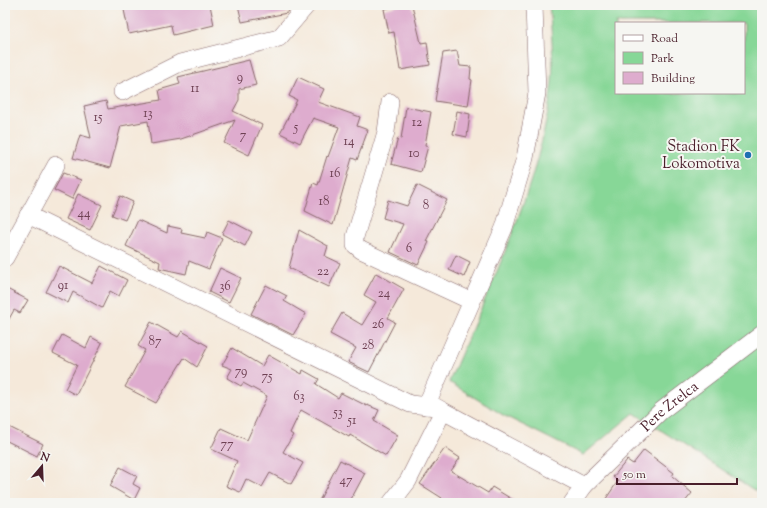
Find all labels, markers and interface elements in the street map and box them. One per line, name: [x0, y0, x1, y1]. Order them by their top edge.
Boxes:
legend: [615, 22, 745, 94]
text: Road: [651, 30, 678, 48]
text: Park: [651, 50, 674, 68]
house number: 9: [237, 69, 243, 87]
text: Building: [651, 70, 695, 88]
house number: 11: [191, 80, 200, 98]
house number: 13: [143, 105, 153, 123]
house number: 15: [94, 109, 103, 127]
house number: 12: [412, 114, 422, 132]
house number: 5: [293, 119, 299, 137]
house number: 7: [240, 127, 247, 145]
house number: 14: [344, 133, 355, 151]
place label: Stadion FK Lokomotiva: [662, 137, 740, 175]
house number: 10: [408, 145, 420, 163]
marker: Stadion FK Lokomotiva: [743, 150, 753, 160]
house number: 16: [330, 165, 340, 183]
house number: 18: [319, 193, 329, 211]
house number: 8: [423, 197, 429, 215]
house number: 44: [77, 205, 91, 223]
house number: 6: [406, 240, 412, 258]
house number: 22: [317, 263, 329, 281]
house number: 91: [58, 277, 69, 295]
house number: 36: [219, 278, 231, 296]
house number: 24: [378, 285, 391, 303]
house number: 26: [372, 316, 384, 334]
house number: 87: [148, 333, 162, 351]
house number: 28: [362, 337, 374, 355]
house number: 79: [235, 363, 247, 381]
house number: 75: [262, 368, 273, 386]
street label: Pere Zrelca: [637, 377, 704, 437]
house number: 63: [293, 388, 305, 406]
house number: 53: [332, 404, 343, 422]
house number: 51: [347, 412, 357, 430]
house number: 77: [220, 436, 234, 454]
north arrow: [22, 446, 62, 486]
text: N: [37, 448, 52, 467]
scale bar: [617, 460, 737, 486]
text: 50 m: [622, 466, 646, 484]
house number: 47: [339, 472, 353, 490]

